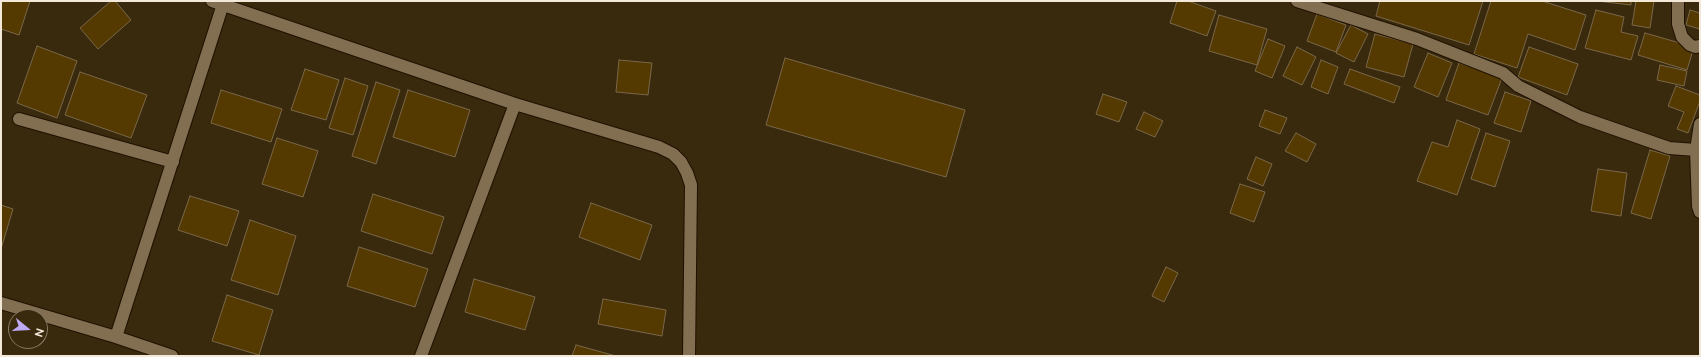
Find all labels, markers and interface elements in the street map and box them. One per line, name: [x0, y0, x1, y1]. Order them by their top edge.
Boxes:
north arrow: [8, 309, 48, 349]
text: N: [31, 327, 46, 339]

